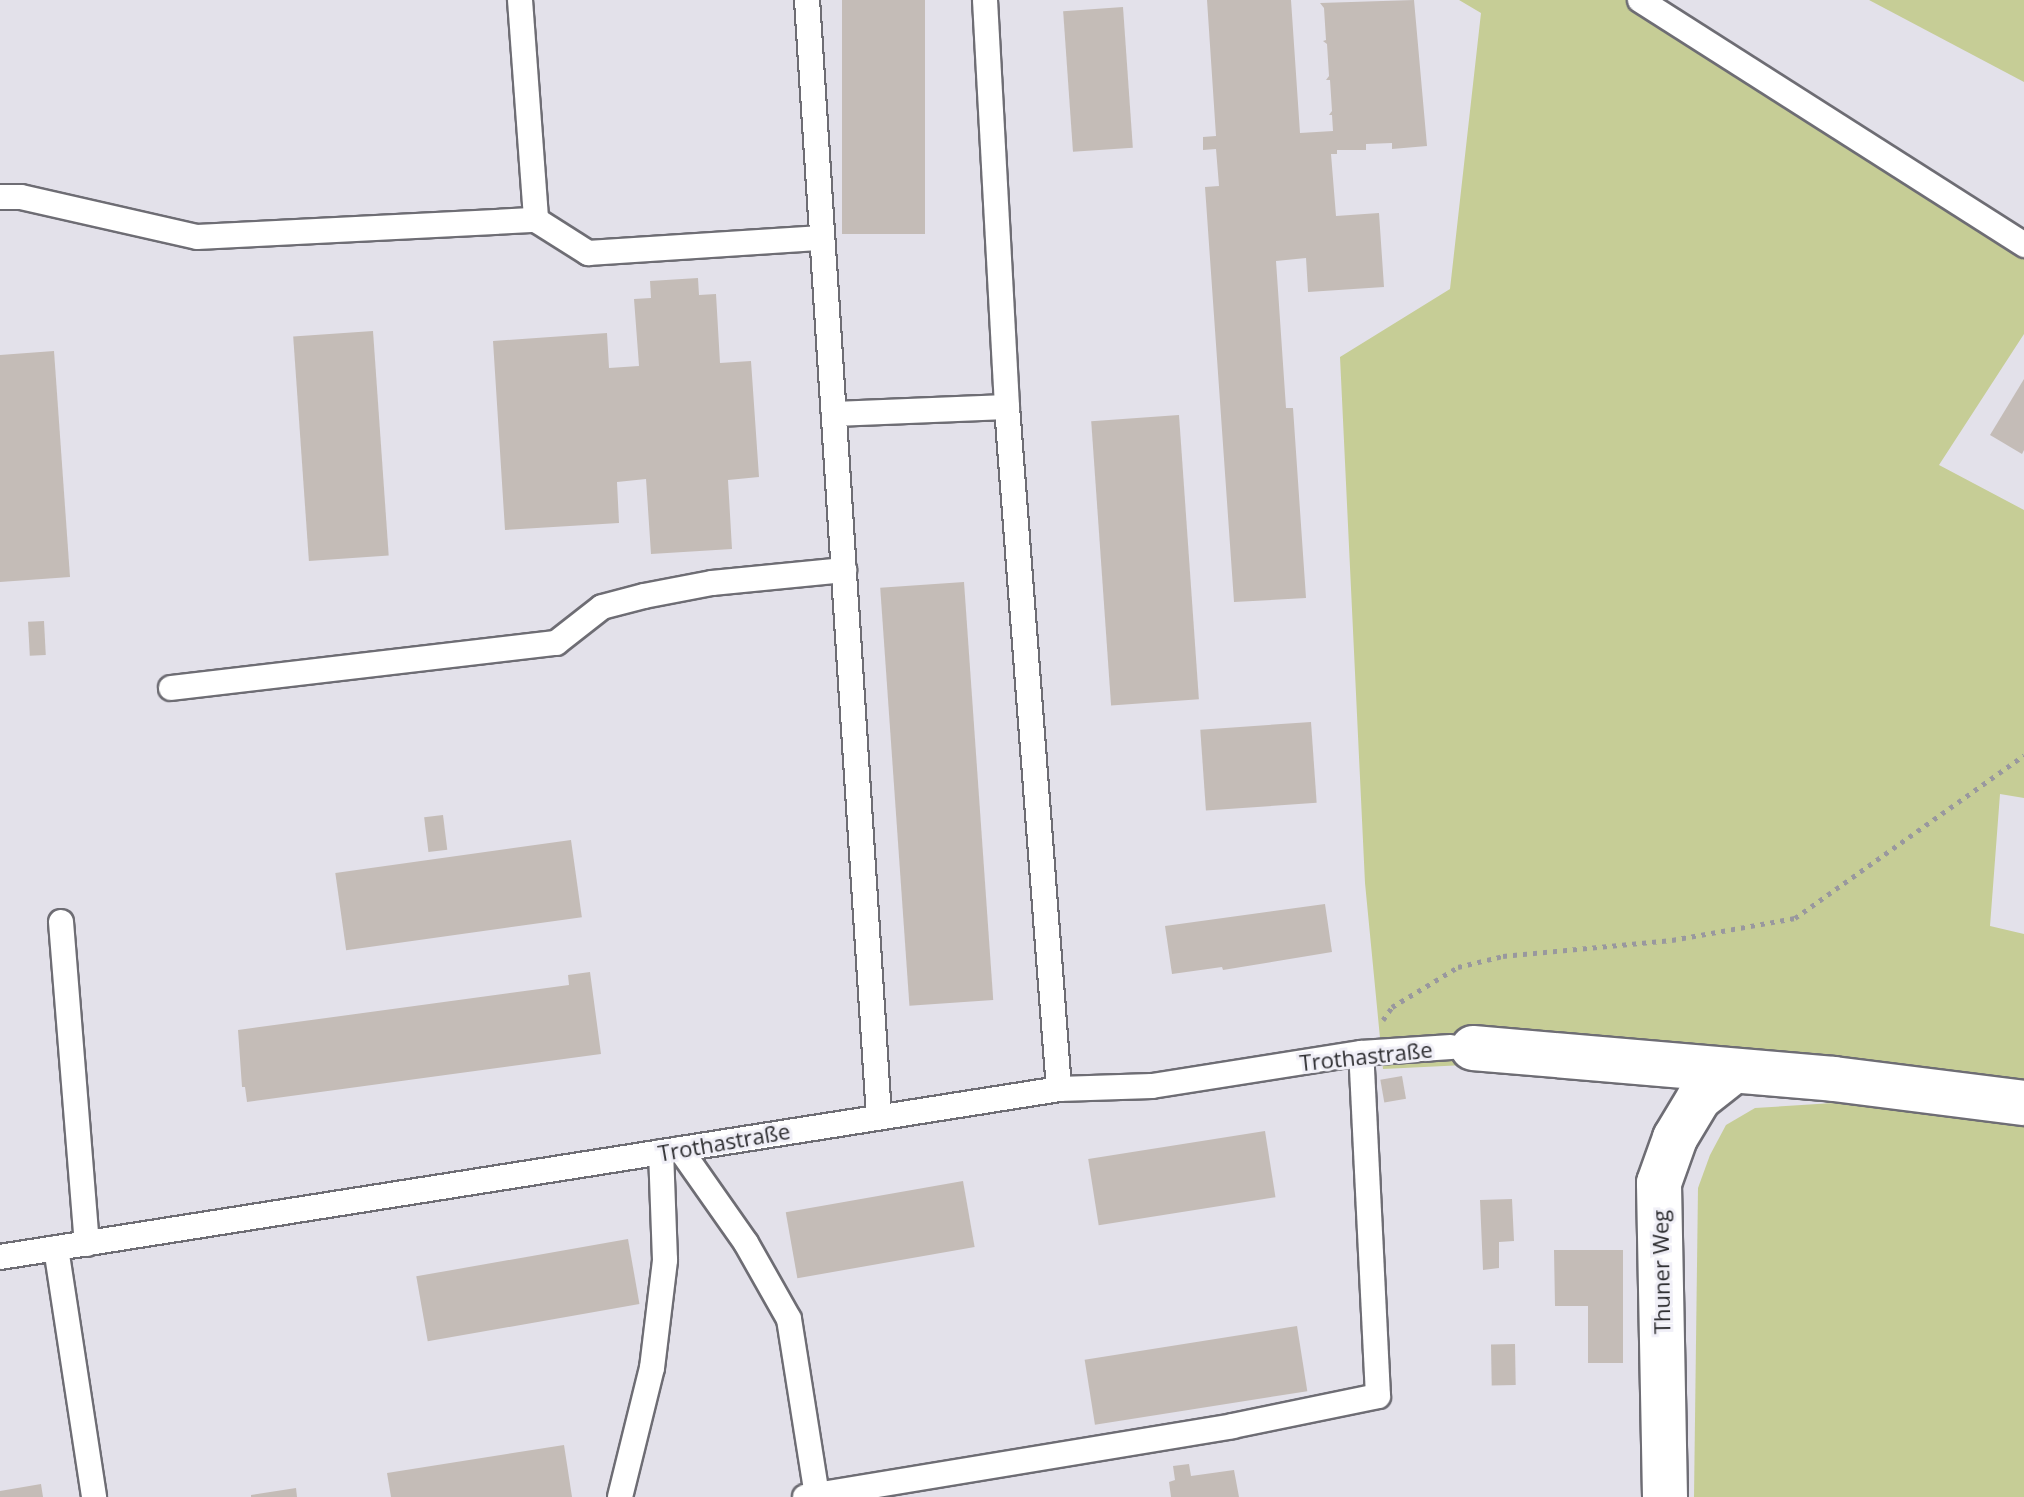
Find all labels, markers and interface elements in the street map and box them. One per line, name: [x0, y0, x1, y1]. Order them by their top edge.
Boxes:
street label: Trothastraße: [1298, 1036, 1434, 1076]
street label: Trothastraße: [656, 1117, 792, 1167]
street label: Thuner Weg: [1647, 1210, 1675, 1334]

